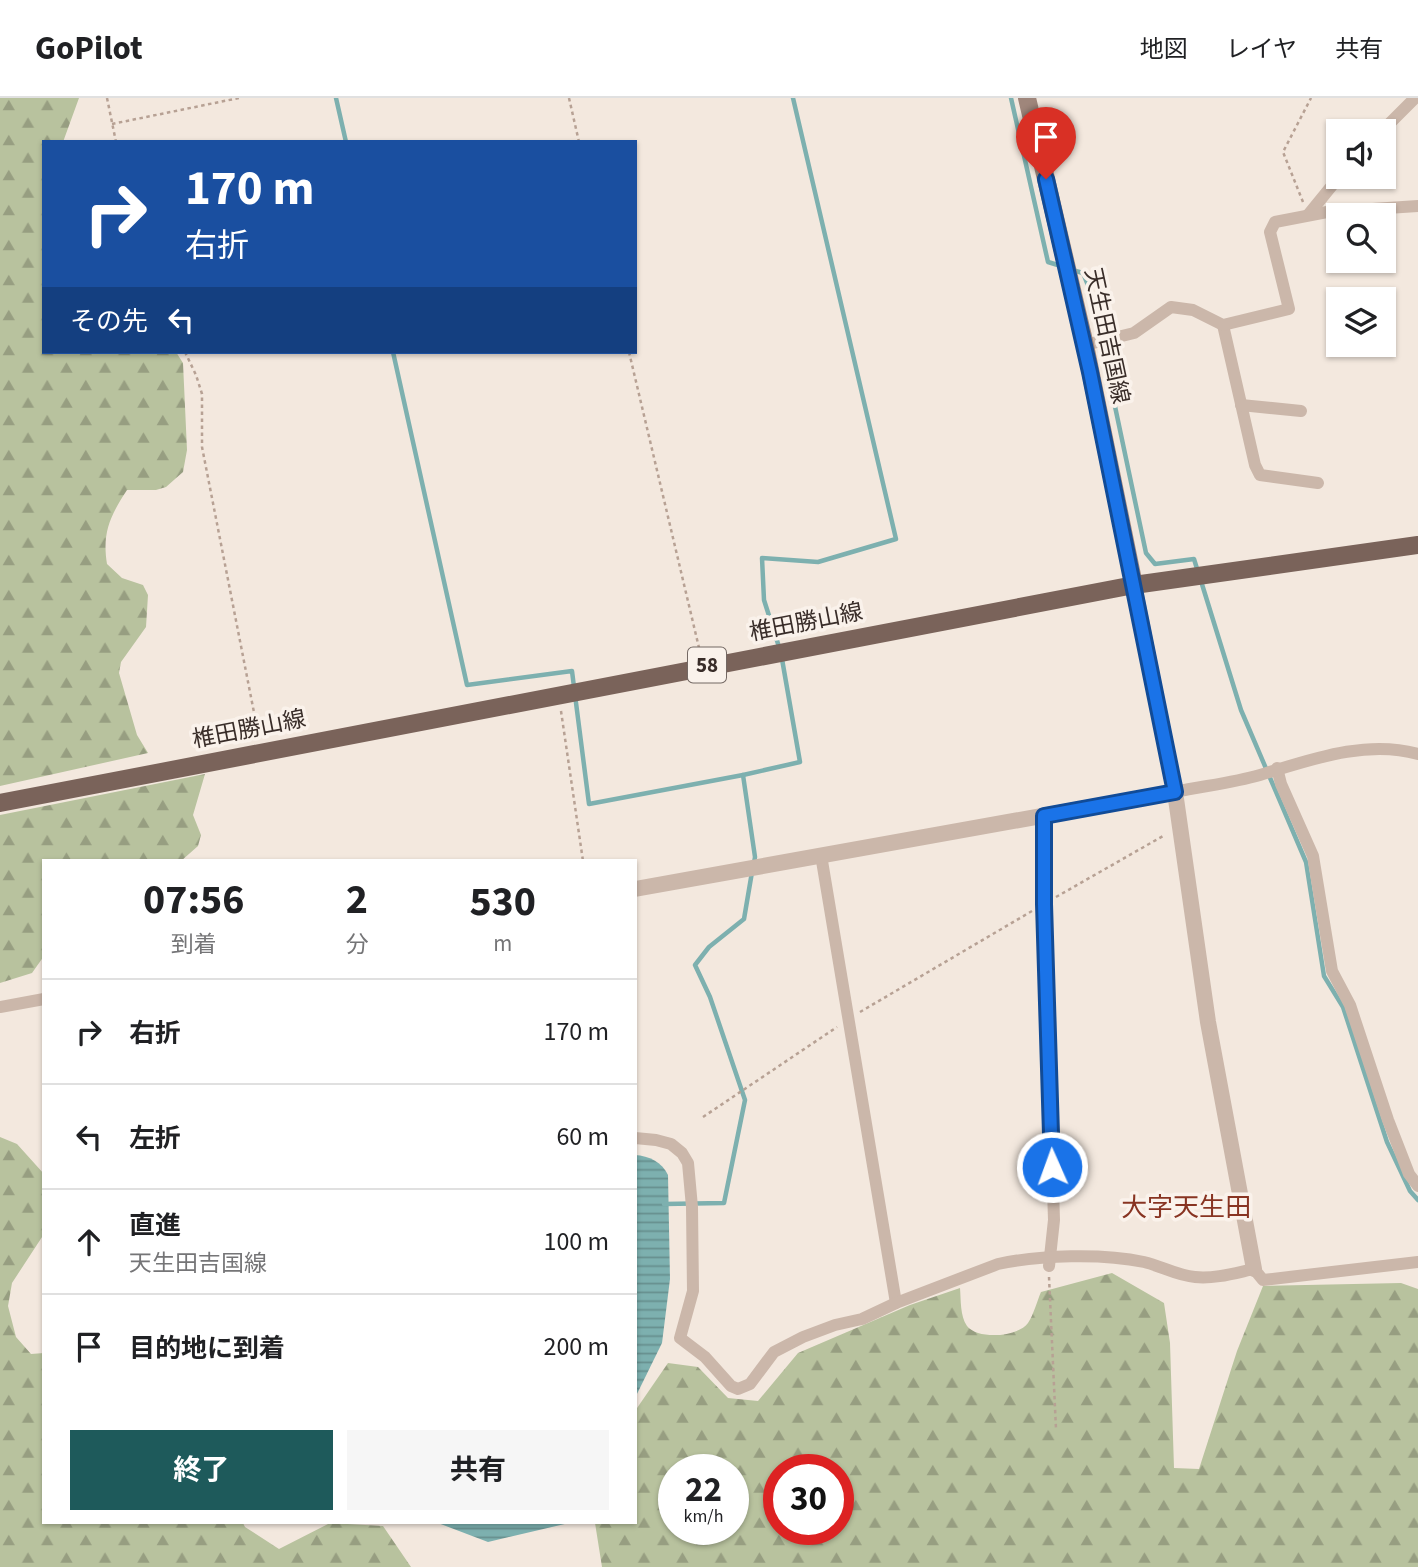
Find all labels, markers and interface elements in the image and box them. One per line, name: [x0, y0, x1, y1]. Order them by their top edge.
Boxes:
text: GoPilot: [35, 25, 143, 72]
text: 地図: [1140, 32, 1188, 67]
text: レイヤ: [1226, 32, 1297, 67]
text: 共有: [1335, 32, 1383, 67]
pin: [1016, 107, 1076, 179]
icon: arrive: [1027, 118, 1065, 156]
map controls: [1326, 119, 1396, 357]
button: sound: [1326, 119, 1396, 189]
text: 170 m: [185, 154, 314, 224]
icon: right: [70, 168, 161, 259]
button: search: [1326, 203, 1396, 273]
text: 右折: [185, 223, 249, 269]
street label: 天生田吉国線: [1077, 265, 1137, 407]
button: layers: [1326, 287, 1396, 357]
icon: left: [162, 301, 200, 339]
text: その先: [70, 303, 148, 340]
street label: 椎田勝山線: [746, 595, 866, 649]
road number: 58: [688, 648, 726, 682]
street label: 椎田勝山線: [189, 702, 309, 756]
text: 07:56: [143, 870, 244, 930]
text: 2: [346, 870, 368, 930]
text: 530: [469, 872, 536, 932]
text: m: [493, 927, 512, 960]
text: 到着: [171, 928, 217, 961]
text: 分: [345, 928, 368, 961]
icon: right: [70, 1013, 108, 1051]
text: 170 m: [543, 1013, 609, 1050]
text: 右折: [129, 1015, 181, 1052]
icon: left: [70, 1118, 108, 1156]
text: 60 m: [556, 1118, 609, 1155]
text: 左折: [129, 1120, 181, 1157]
position arrow: [1015, 1130, 1089, 1204]
district label: 大字天生田: [1121, 1189, 1251, 1226]
text: 直進: [129, 1207, 181, 1244]
icon: ahead: [70, 1223, 108, 1261]
text: 100 m: [543, 1223, 609, 1260]
text: 天生田吉国線: [129, 1247, 267, 1280]
icon: arrive: [70, 1328, 108, 1366]
text: 200 m: [543, 1328, 609, 1365]
text: 目的地に到着: [129, 1330, 285, 1367]
button: 終了: [70, 1430, 333, 1510]
button: 共有: [347, 1430, 609, 1510]
speed limit sign: 30: [763, 1454, 854, 1545]
text: 22: [685, 1465, 722, 1515]
text: km/h: [684, 1504, 723, 1529]

